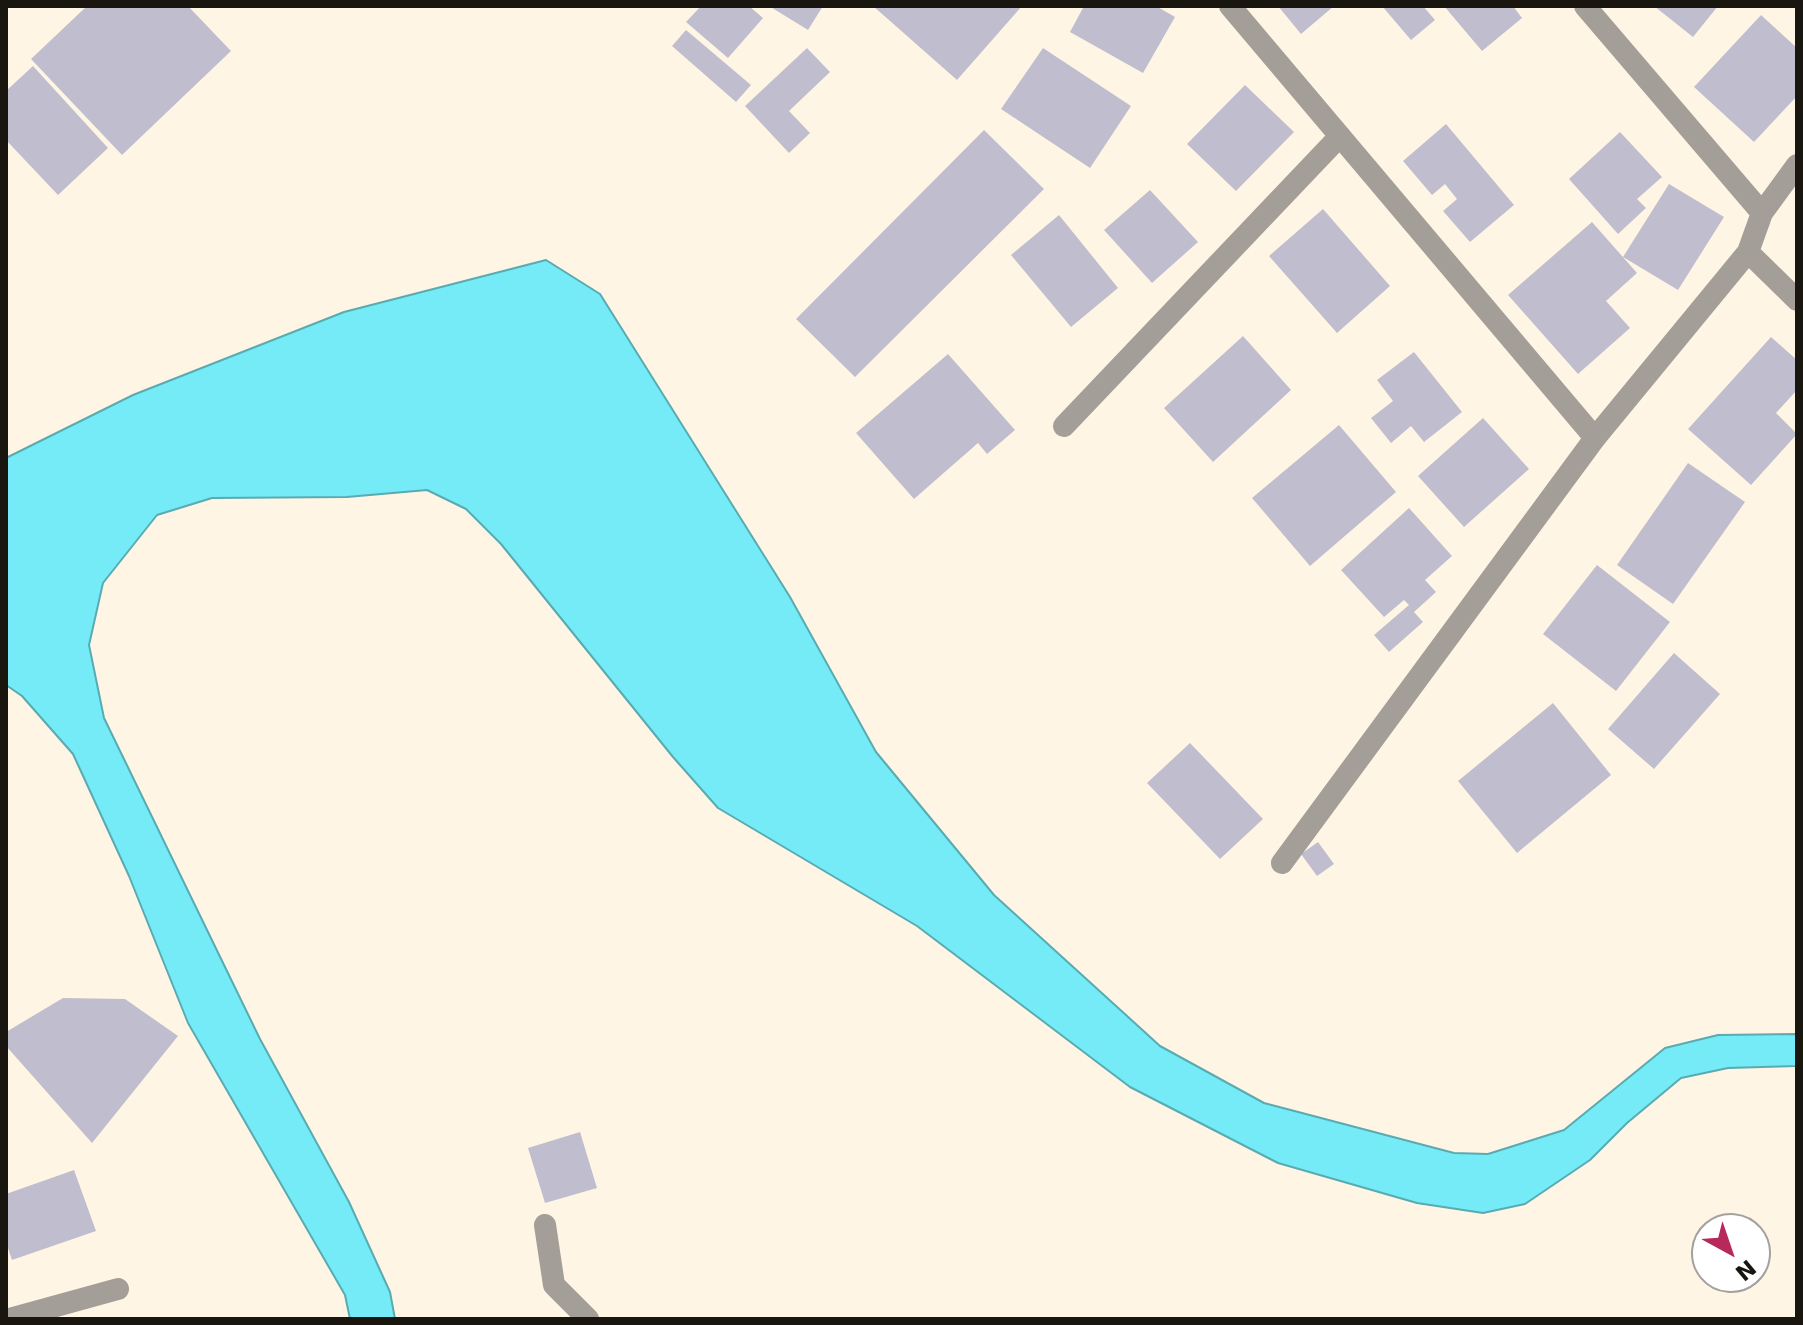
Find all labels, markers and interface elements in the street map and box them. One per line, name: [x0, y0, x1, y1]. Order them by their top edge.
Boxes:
north arrow: [1691, 1213, 1771, 1293]
text: N: [1730, 1255, 1761, 1286]

